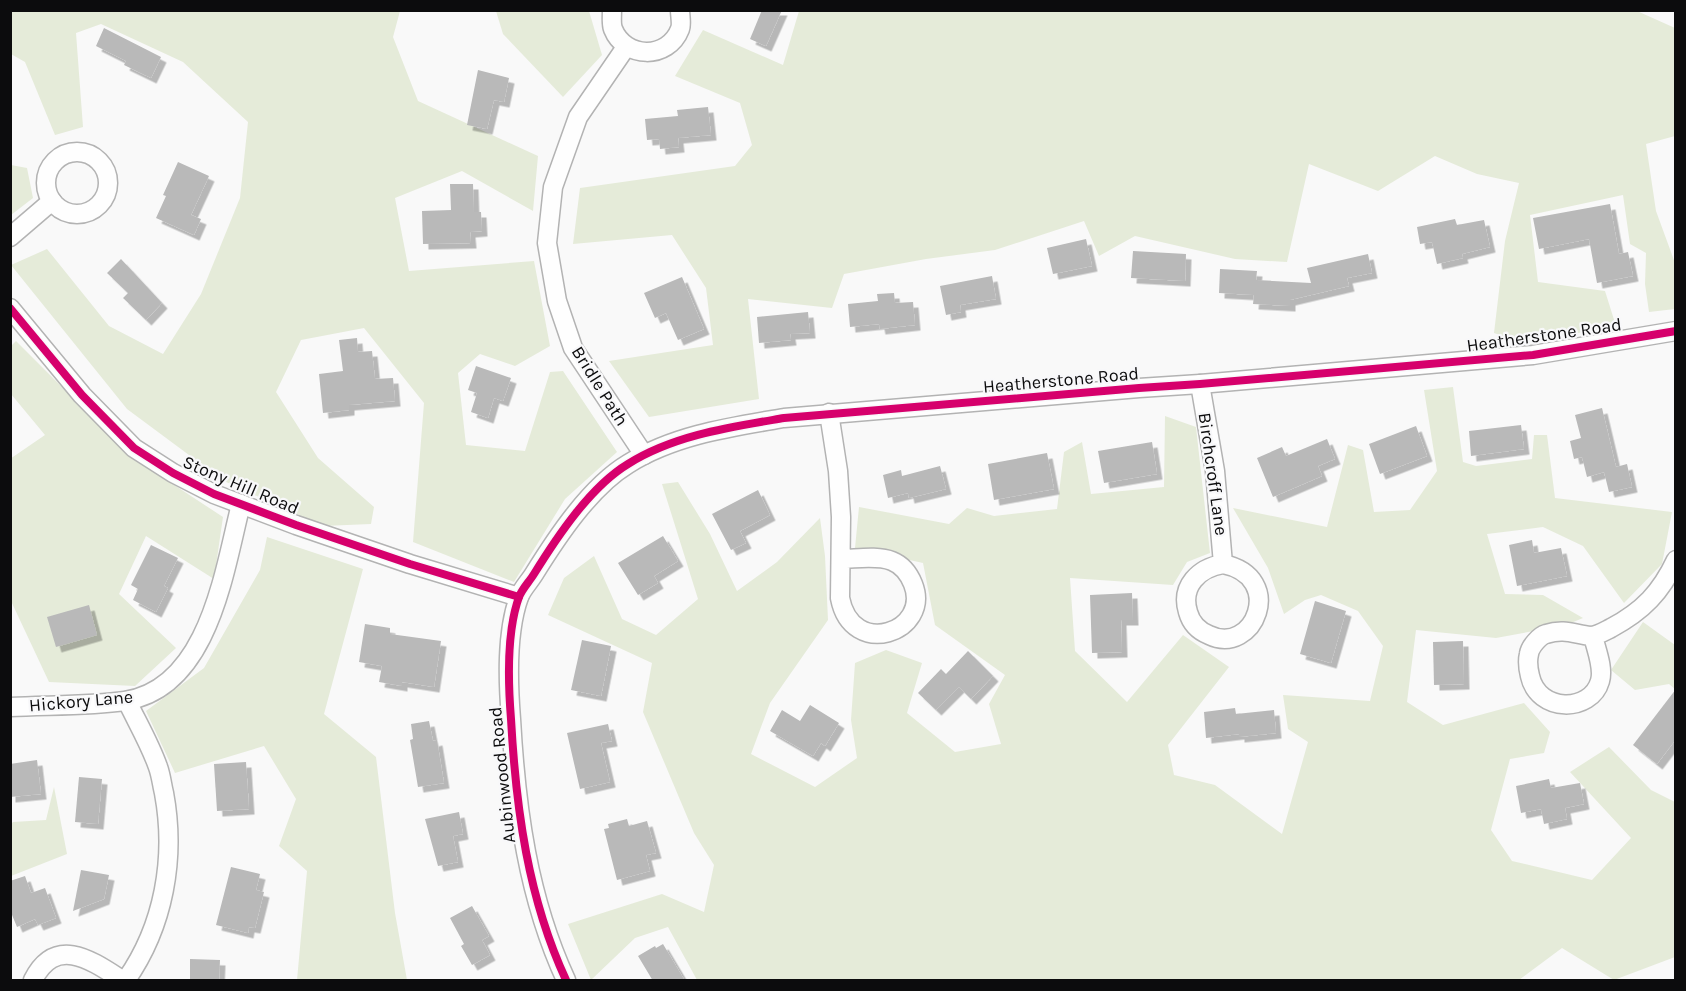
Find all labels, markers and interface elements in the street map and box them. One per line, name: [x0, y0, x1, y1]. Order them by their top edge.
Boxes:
street label: Heatherstone Road: [1465, 313, 1623, 357]
street label: Bridle Path: [567, 342, 633, 430]
street label: Heatherstone Road: [982, 362, 1140, 398]
street label: Birchcroff Lane: [1193, 411, 1233, 537]
street label: Stony Hill Road: [180, 451, 302, 519]
street label: Hickory Lane: [28, 685, 134, 717]
street label: Aubinwood Road: [484, 706, 520, 844]

